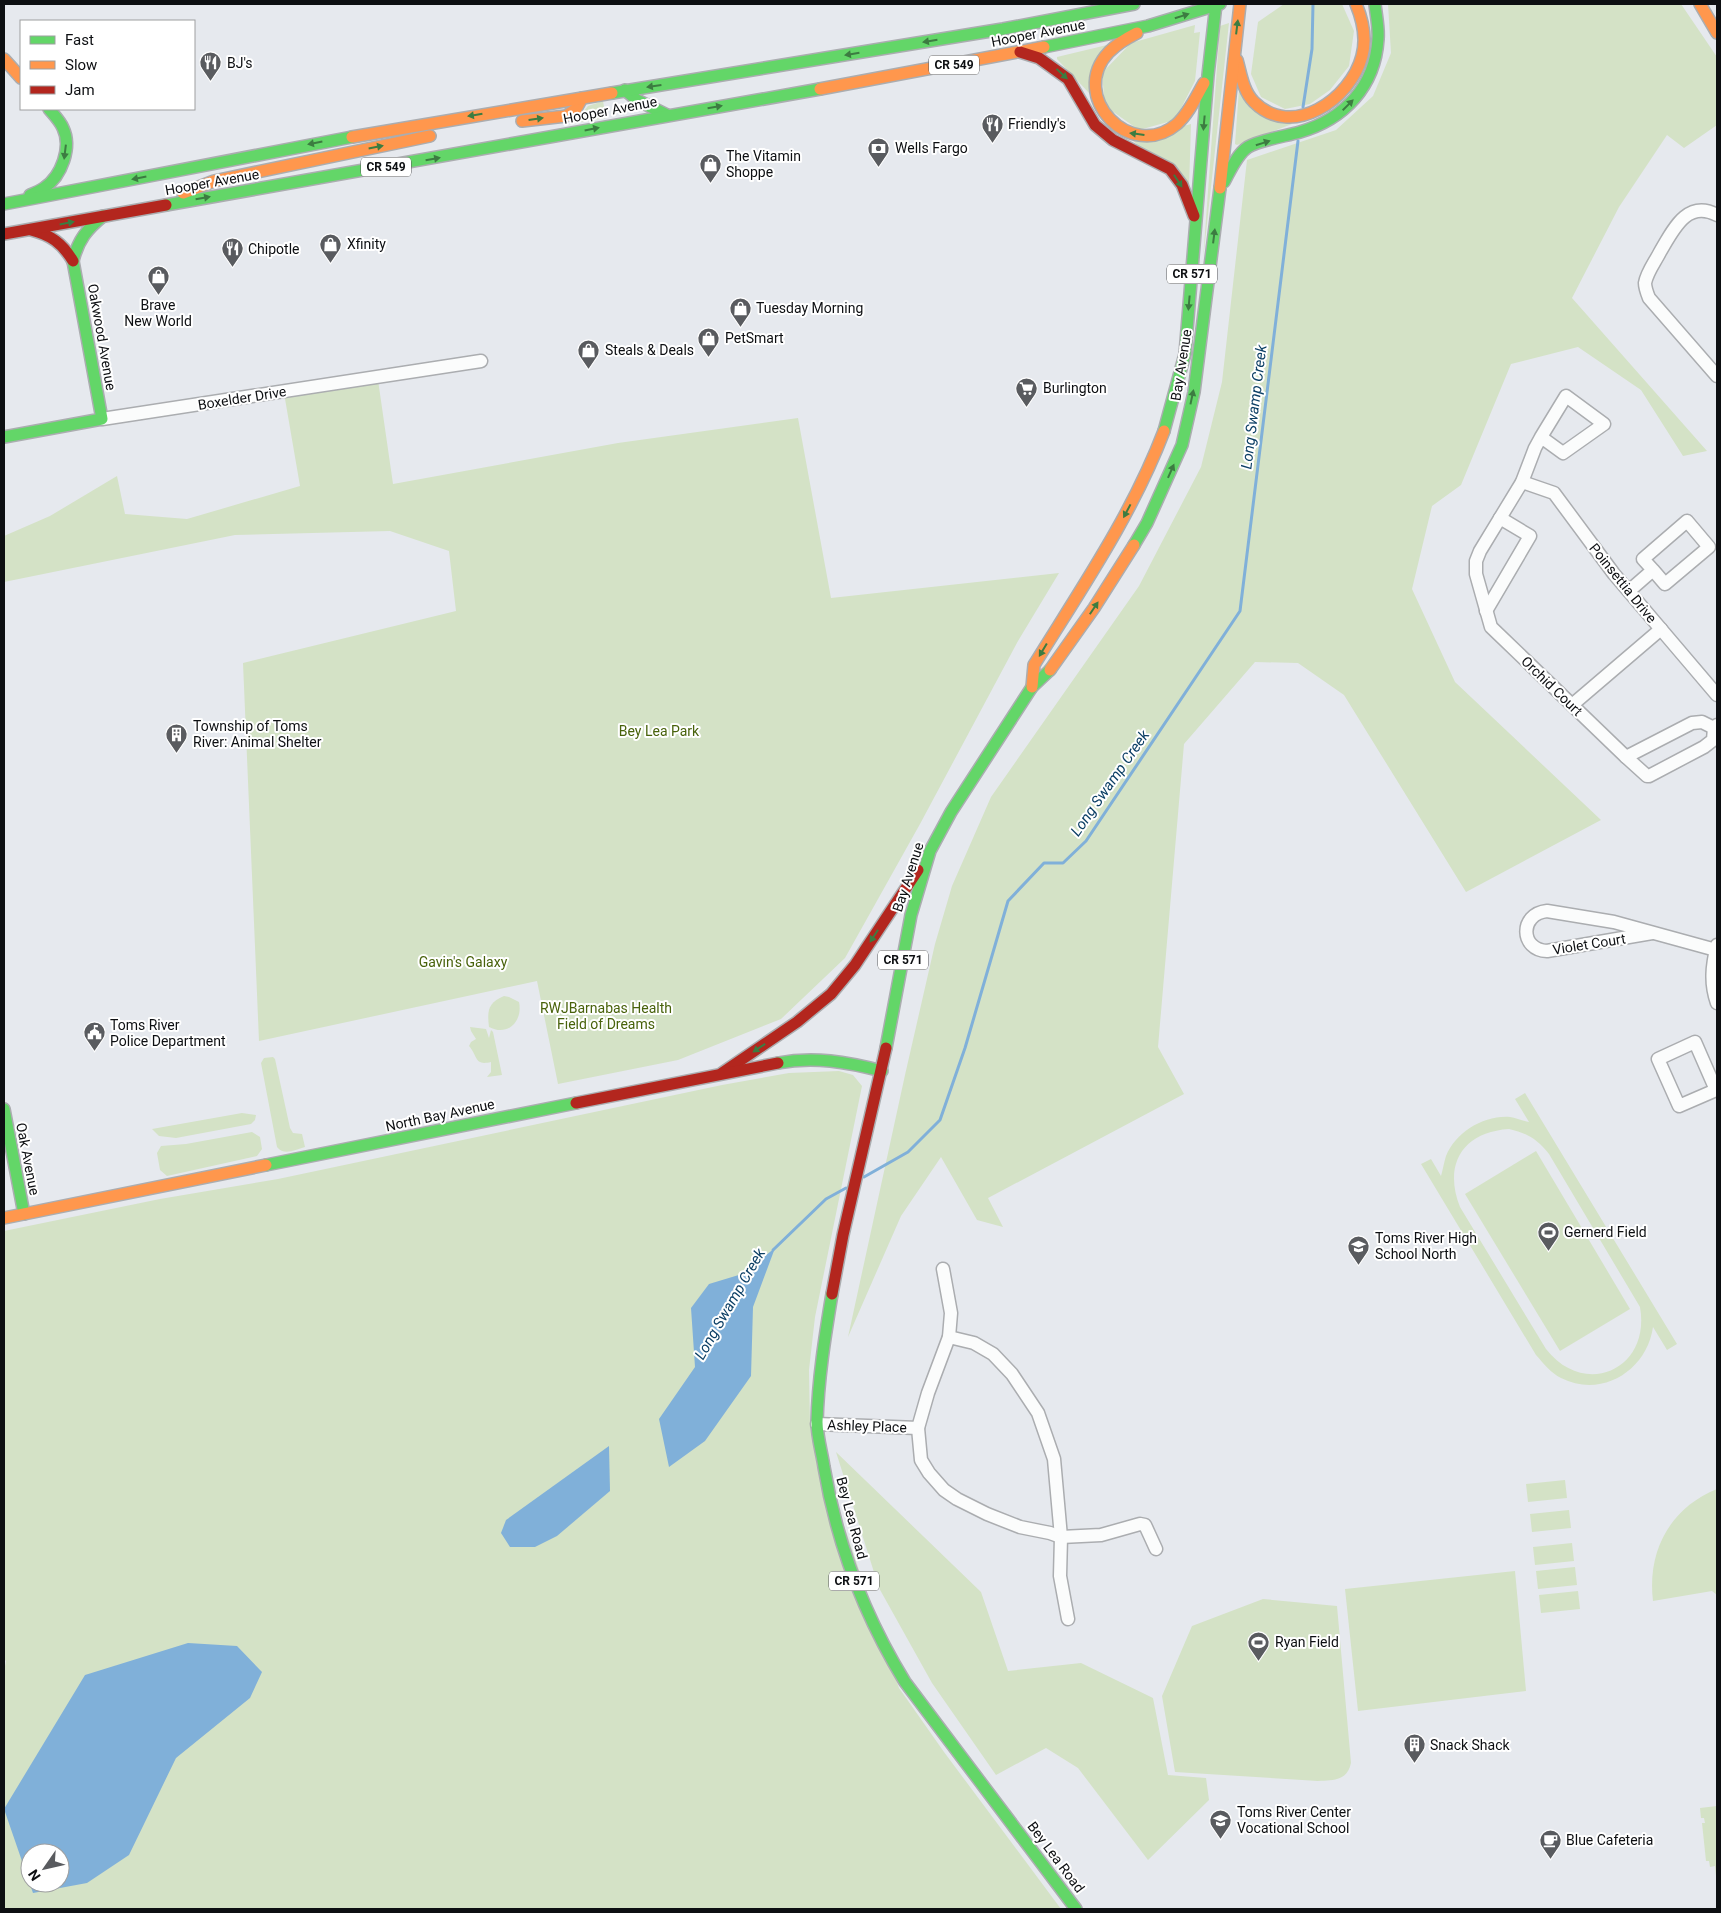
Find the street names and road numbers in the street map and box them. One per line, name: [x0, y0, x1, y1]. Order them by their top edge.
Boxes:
street label: Hooper Avenue: [990, 16, 1086, 50]
road number: CR 549: [929, 56, 979, 74]
street label: Hooper Avenue: [562, 93, 658, 127]
road number: CR 549: [361, 158, 411, 176]
street label: Hooper Avenue: [164, 166, 260, 198]
road number: CR 571: [1167, 264, 1217, 284]
street label: Oakwood Avenue: [85, 282, 119, 392]
street label: Bay Avenue: [1167, 328, 1195, 402]
street label: Boxelder Drive: [197, 383, 287, 413]
street label: Poinsettia Drive: [1586, 540, 1660, 626]
street label: Orchid Court: [1518, 653, 1586, 719]
street label: Bay Avenue: [889, 840, 927, 914]
street label: Violet Court: [1551, 930, 1627, 958]
road number: CR 571: [878, 950, 928, 970]
street label: North Bay Avenue: [384, 1096, 496, 1134]
street label: Oak Avenue: [13, 1121, 43, 1197]
street label: Ashley Place: [827, 1417, 907, 1435]
street label: Bey Lea Road: [833, 1475, 871, 1561]
road number: CR 571: [829, 1572, 879, 1590]
street label: Bey Lea Road: [1024, 1819, 1088, 1895]

